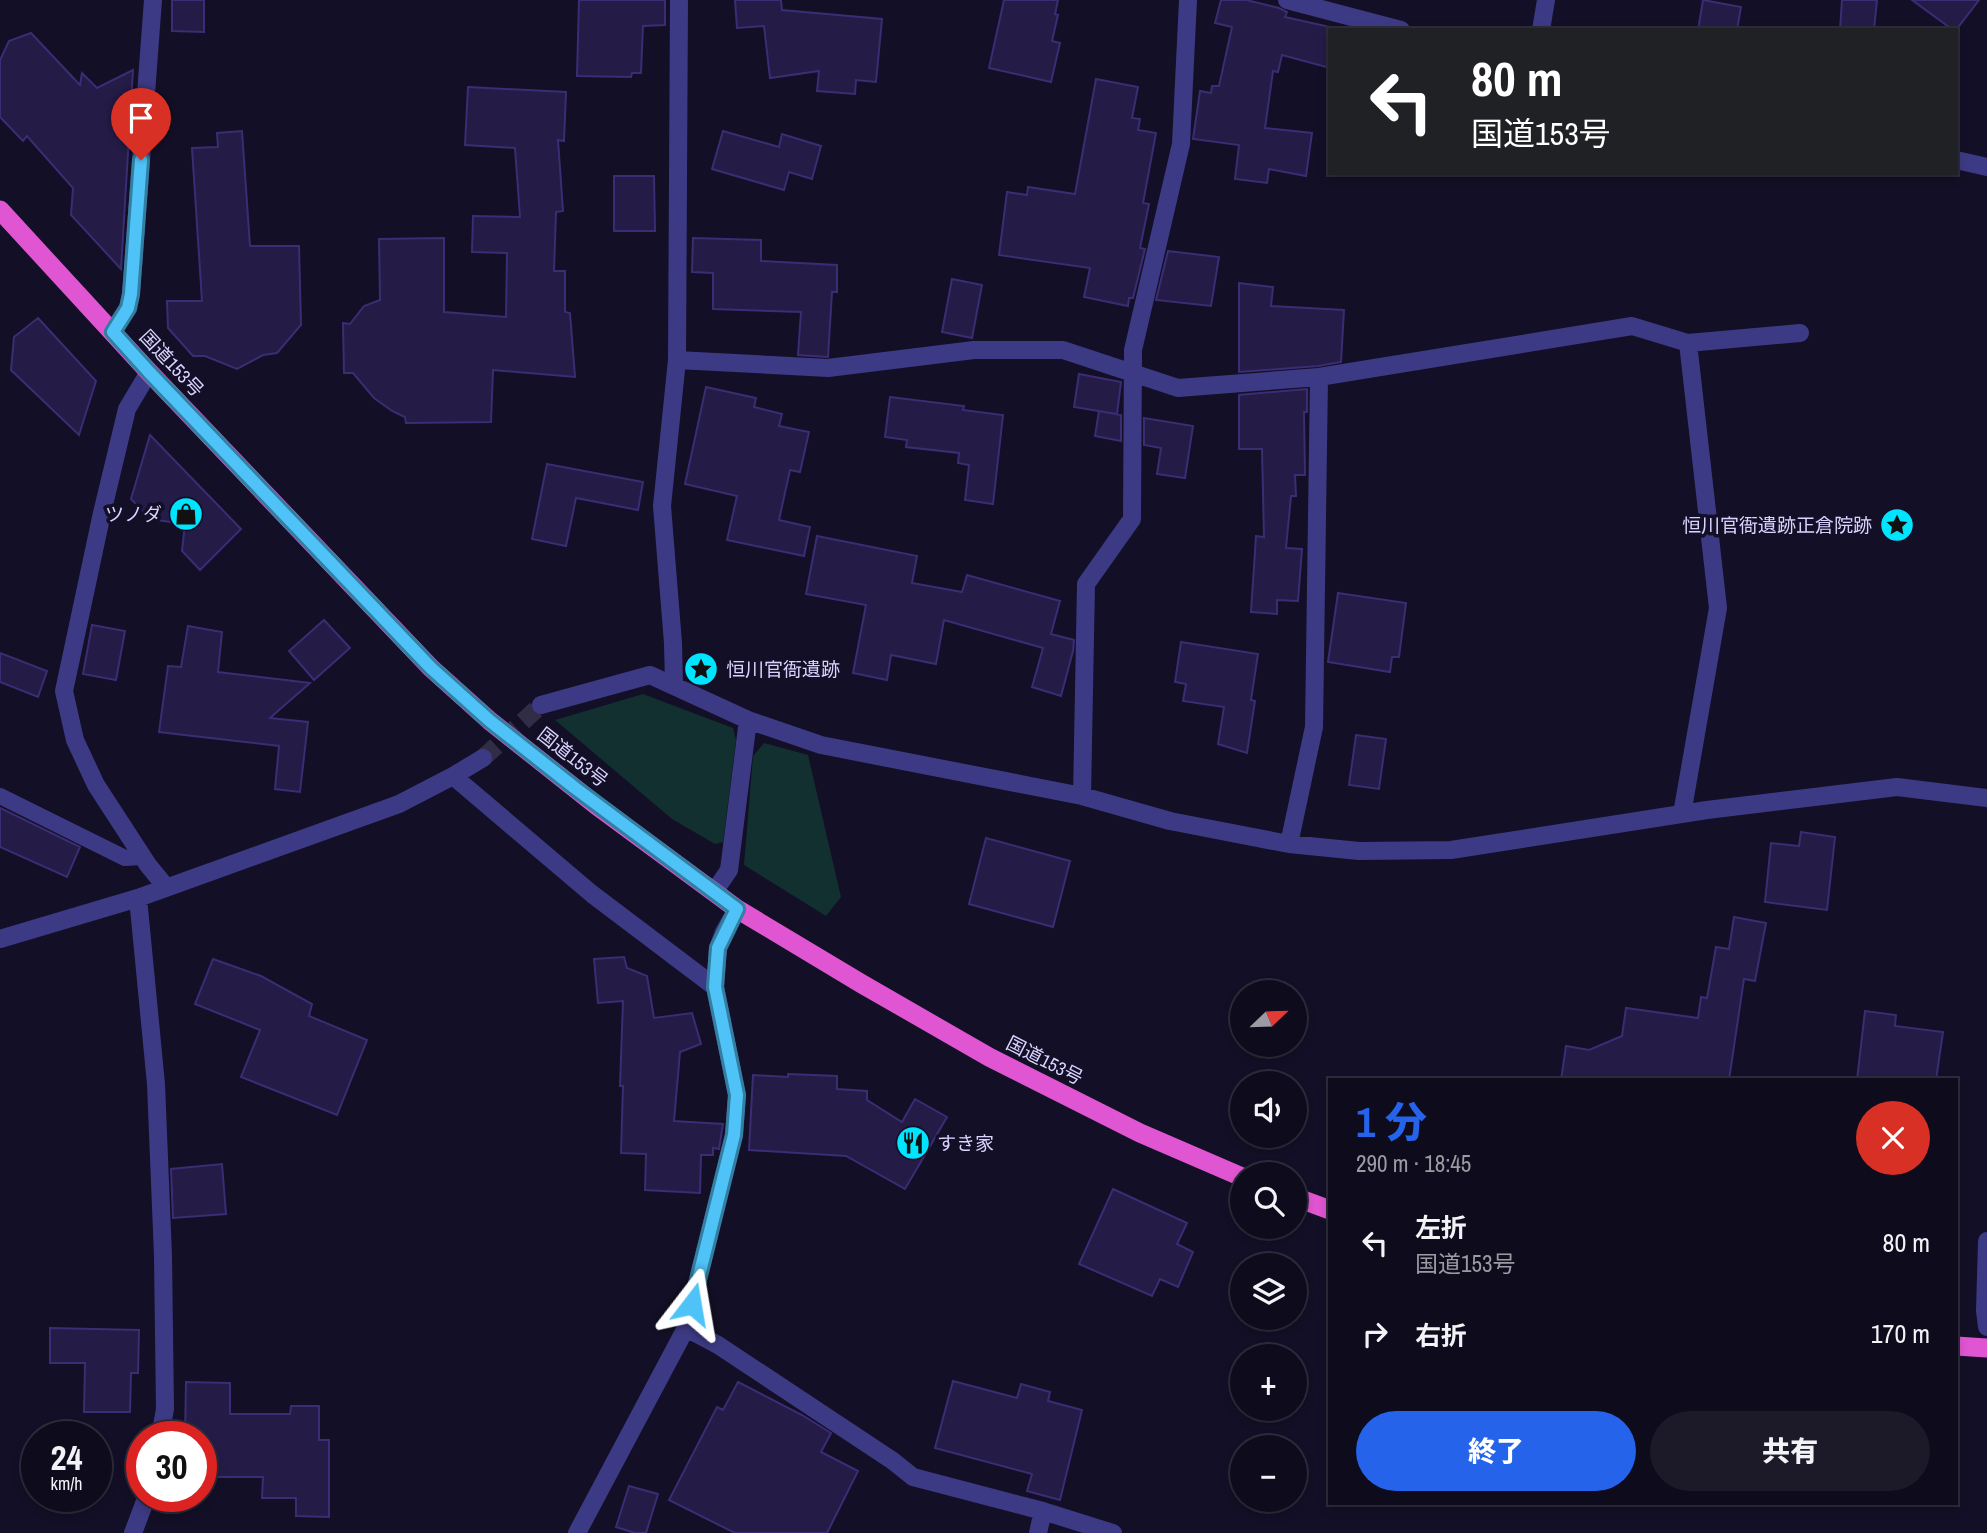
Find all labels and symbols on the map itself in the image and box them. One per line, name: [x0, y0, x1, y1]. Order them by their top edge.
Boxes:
pin: [111, 88, 171, 160]
street label: 国道153号: [134, 324, 210, 402]
shop icon: ツノダ: [167, 495, 205, 533]
place label: ツノダ: [105, 501, 162, 527]
place icon: 恒川官衙遺跡正倉院跡: [1878, 506, 1916, 544]
place label: 恒川官衙遺跡正倉院跡: [1682, 512, 1872, 538]
place icon: 恒川官衙遺跡: [682, 650, 720, 688]
place label: 恒川官衙遺跡: [726, 656, 840, 682]
street label: 国道153号: [532, 721, 614, 793]
north arrow: [1230, 980, 1307, 1057]
street label: 国道153号: [1002, 1030, 1088, 1090]
restaurant icon: すき家: [894, 1124, 932, 1162]
place label: すき家: [937, 1130, 994, 1156]
position arrow: [655, 1267, 729, 1341]
speed limit sign: 30: [126, 1421, 217, 1512]

